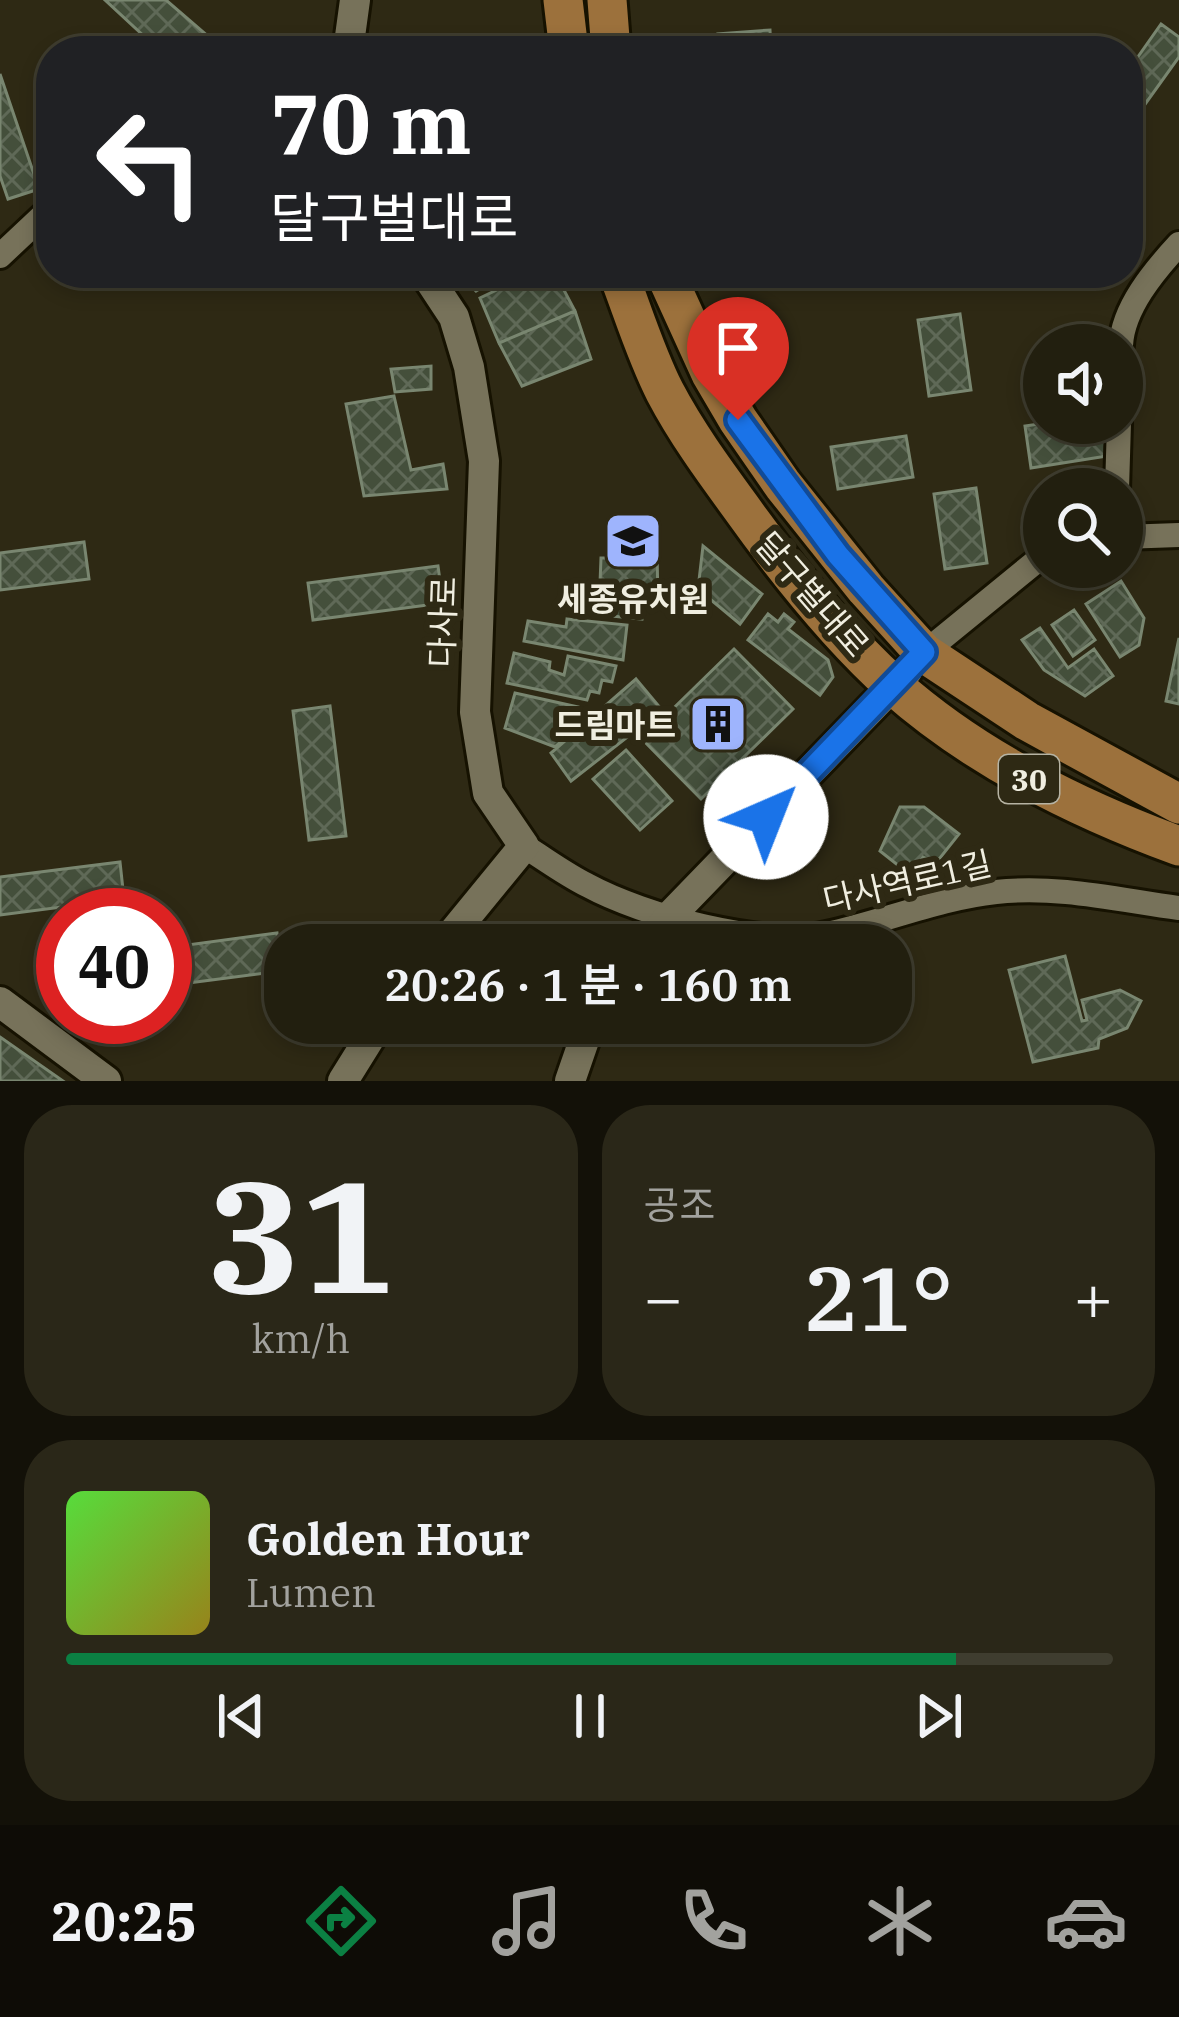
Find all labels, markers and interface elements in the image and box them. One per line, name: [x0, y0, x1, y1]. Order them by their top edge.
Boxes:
text: 70 m: [270, 68, 472, 177]
icon: left: [72, 84, 228, 240]
text: 달구벌대로: [270, 182, 518, 252]
pin: [687, 297, 789, 420]
icon: arrive: [705, 315, 771, 381]
map controls: [1023, 324, 1143, 588]
button: sound: [1023, 324, 1143, 444]
button: search: [1023, 468, 1143, 588]
school or university icon: 세종유치원: [602, 510, 664, 572]
street label: 달구벌대로: [747, 523, 879, 665]
street label: 다사로: [419, 576, 465, 668]
place label: 세종유치원: [557, 577, 709, 620]
building icon: 드림마트: [687, 693, 749, 755]
place label: 드림마트: [555, 703, 676, 746]
position arrow: [703, 754, 829, 880]
road number: 30: [999, 755, 1059, 803]
street label: 다사역로1길: [819, 841, 995, 921]
speed limit sign: 40: [36, 888, 192, 1044]
text: 20:26 · 1 분 · 160 m: [384, 955, 792, 1013]
text: 31: [207, 1133, 394, 1336]
text: 공조: [644, 1179, 715, 1230]
text: 21°: [803, 1239, 953, 1356]
text: −: [644, 1254, 683, 1340]
text: +: [1073, 1254, 1113, 1340]
text: km/h: [251, 1313, 350, 1364]
text: Golden Hour: [246, 1509, 530, 1567]
text: Lumen: [246, 1567, 376, 1618]
icon: previous: [208, 1683, 274, 1749]
icon: pause: [557, 1683, 623, 1749]
icon: next: [906, 1683, 972, 1749]
icon: directions: [299, 1879, 383, 1963]
icon: music: [485, 1879, 569, 1963]
icon: phone: [672, 1879, 756, 1963]
icon: climate: [858, 1879, 942, 1963]
icon: car: [1044, 1879, 1128, 1963]
text: 20:25: [51, 1886, 197, 1956]

